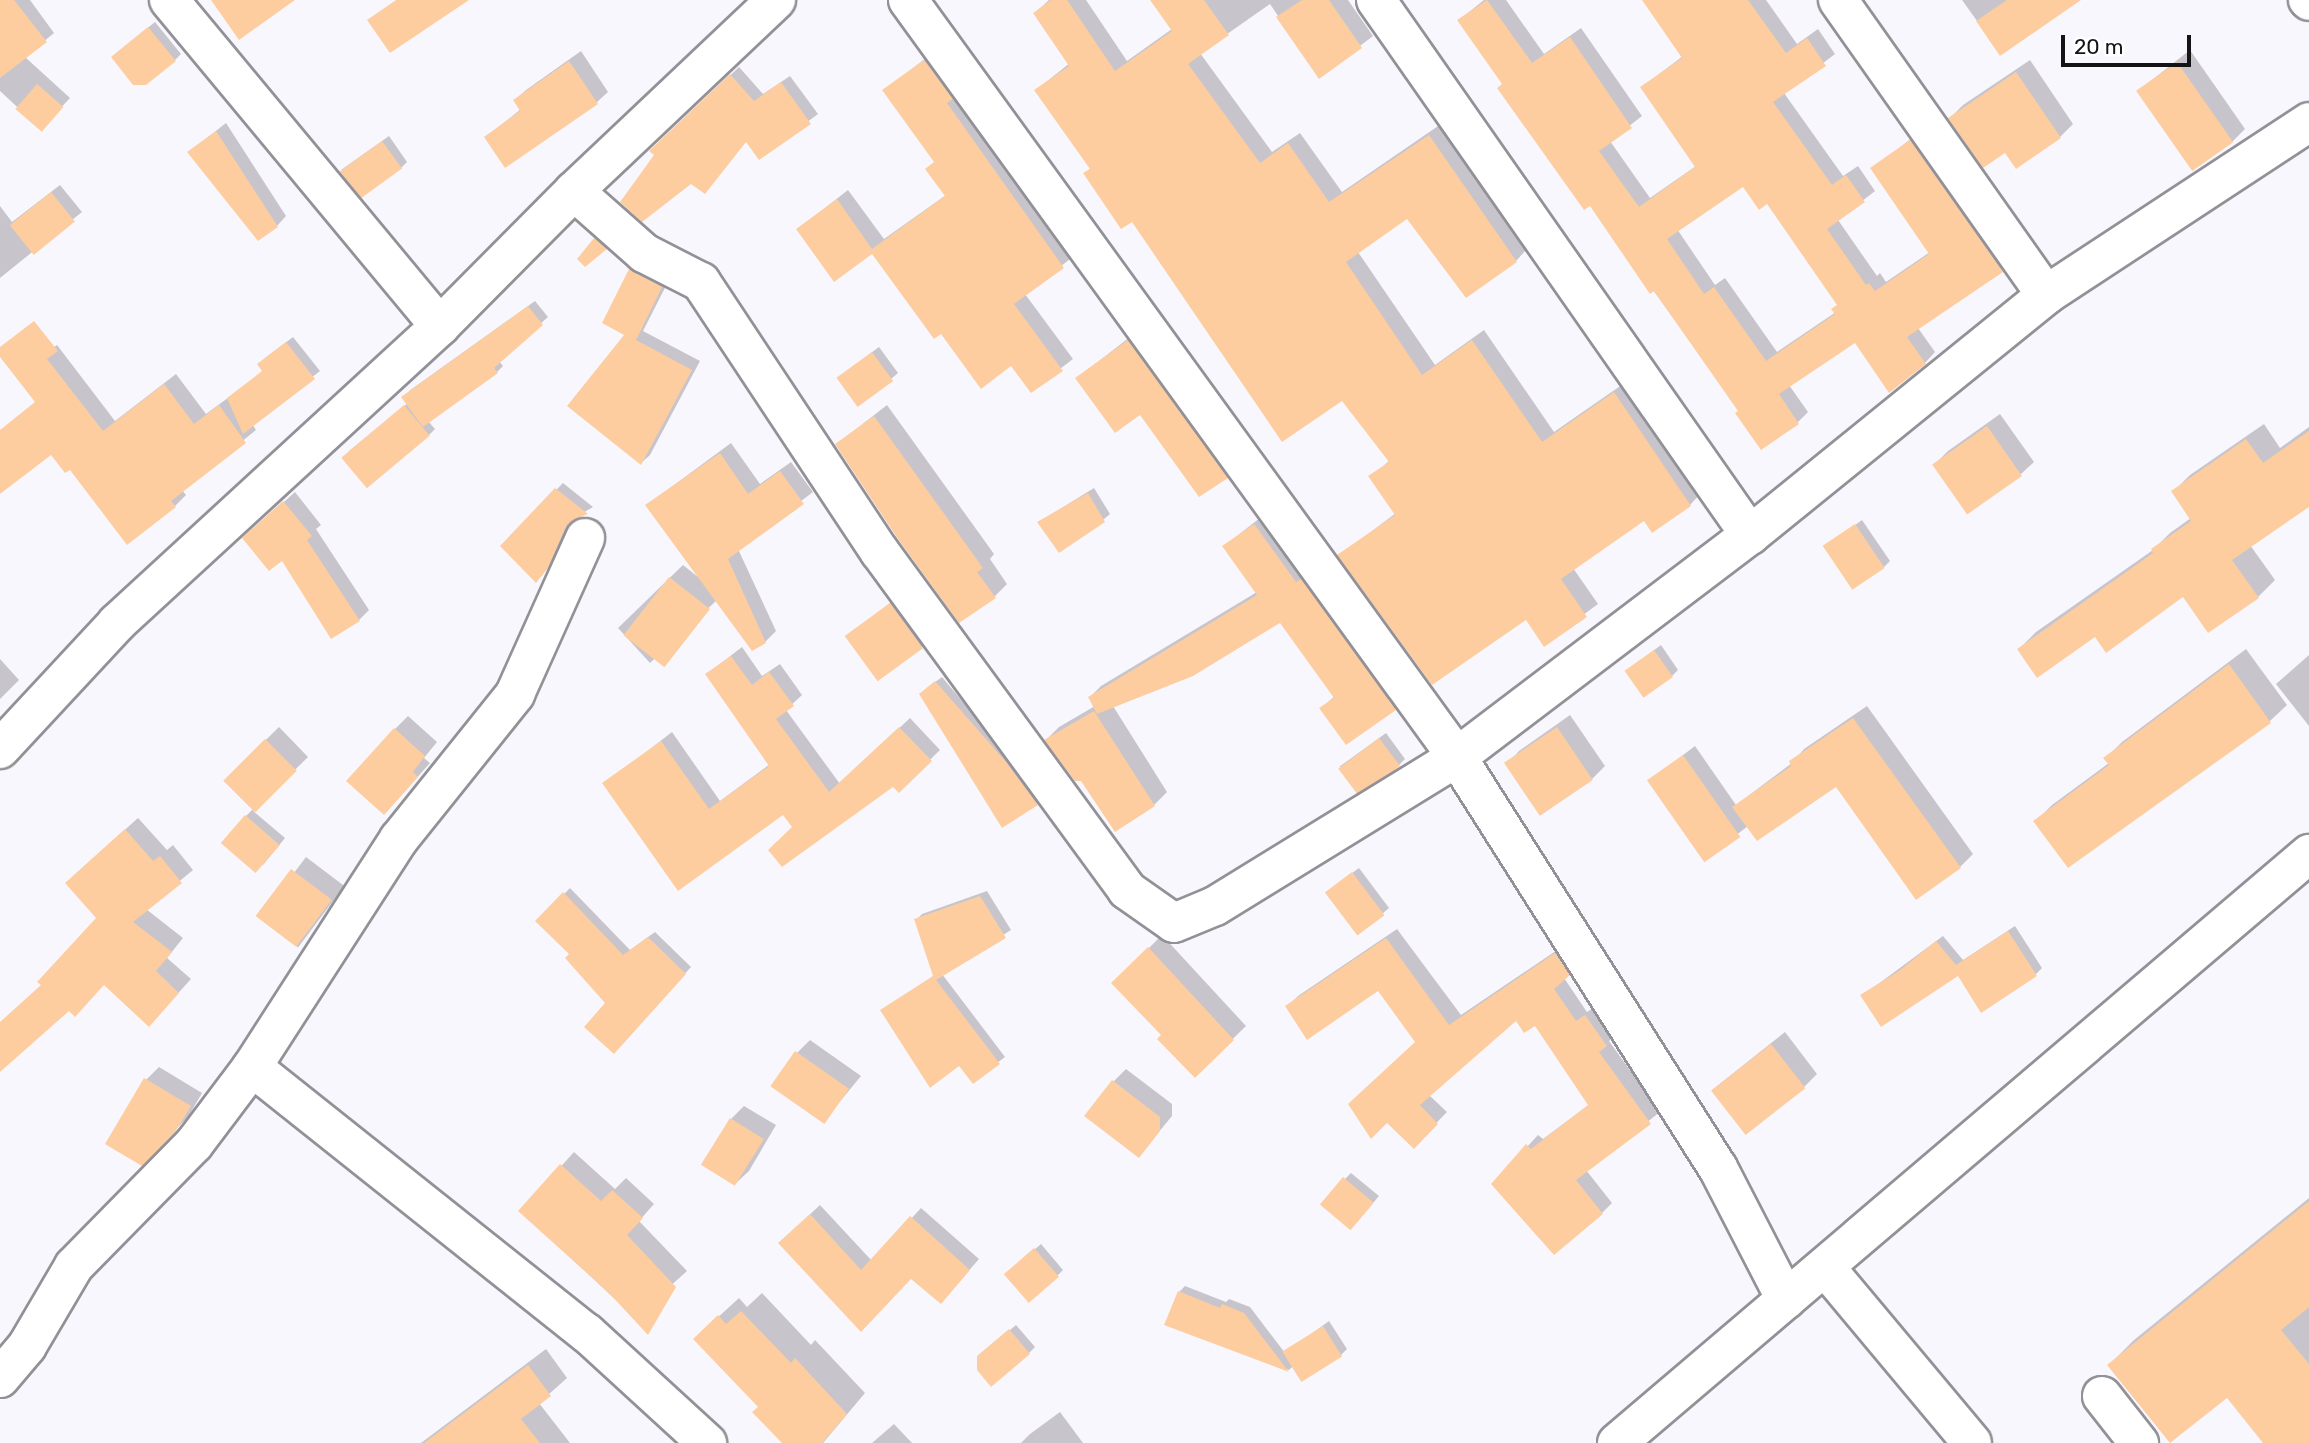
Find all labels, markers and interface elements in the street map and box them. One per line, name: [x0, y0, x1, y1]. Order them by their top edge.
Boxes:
scale bar: [2064, 21, 2194, 65]
text: 20 m: [2074, 34, 2123, 59]

